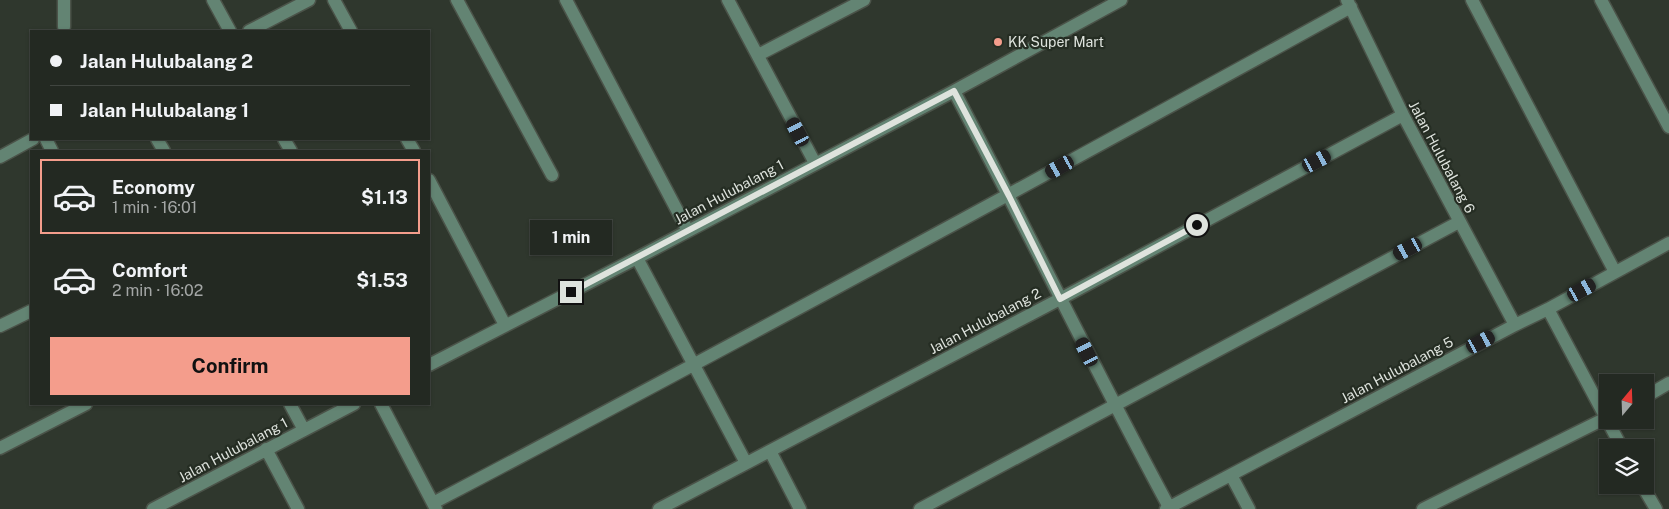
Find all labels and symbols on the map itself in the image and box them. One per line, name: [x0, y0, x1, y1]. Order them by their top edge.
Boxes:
place label: KK Super Mart: [1008, 34, 1104, 50]
marker: KK Super Mart: [992, 36, 1004, 48]
street label: Jalan Hulubalang 6: [1406, 98, 1478, 216]
car: [784, 115, 811, 149]
car: [1300, 147, 1333, 175]
car: [1043, 153, 1076, 181]
street label: Jalan Hulubalang 1: [672, 156, 786, 228]
route start: [1186, 214, 1208, 236]
callout: 1 min: [530, 220, 612, 254]
car: [1391, 235, 1424, 263]
car: [1565, 276, 1598, 304]
route end: [560, 281, 582, 303]
street label: Jalan Hulubalang 2: [926, 285, 1044, 357]
car: [1464, 328, 1497, 356]
street label: Jalan Hulubalang 5: [1338, 334, 1456, 406]
car: [1073, 335, 1100, 369]
north arrow: [1599, 374, 1654, 429]
street label: Jalan Hulubalang 1: [176, 414, 290, 486]

